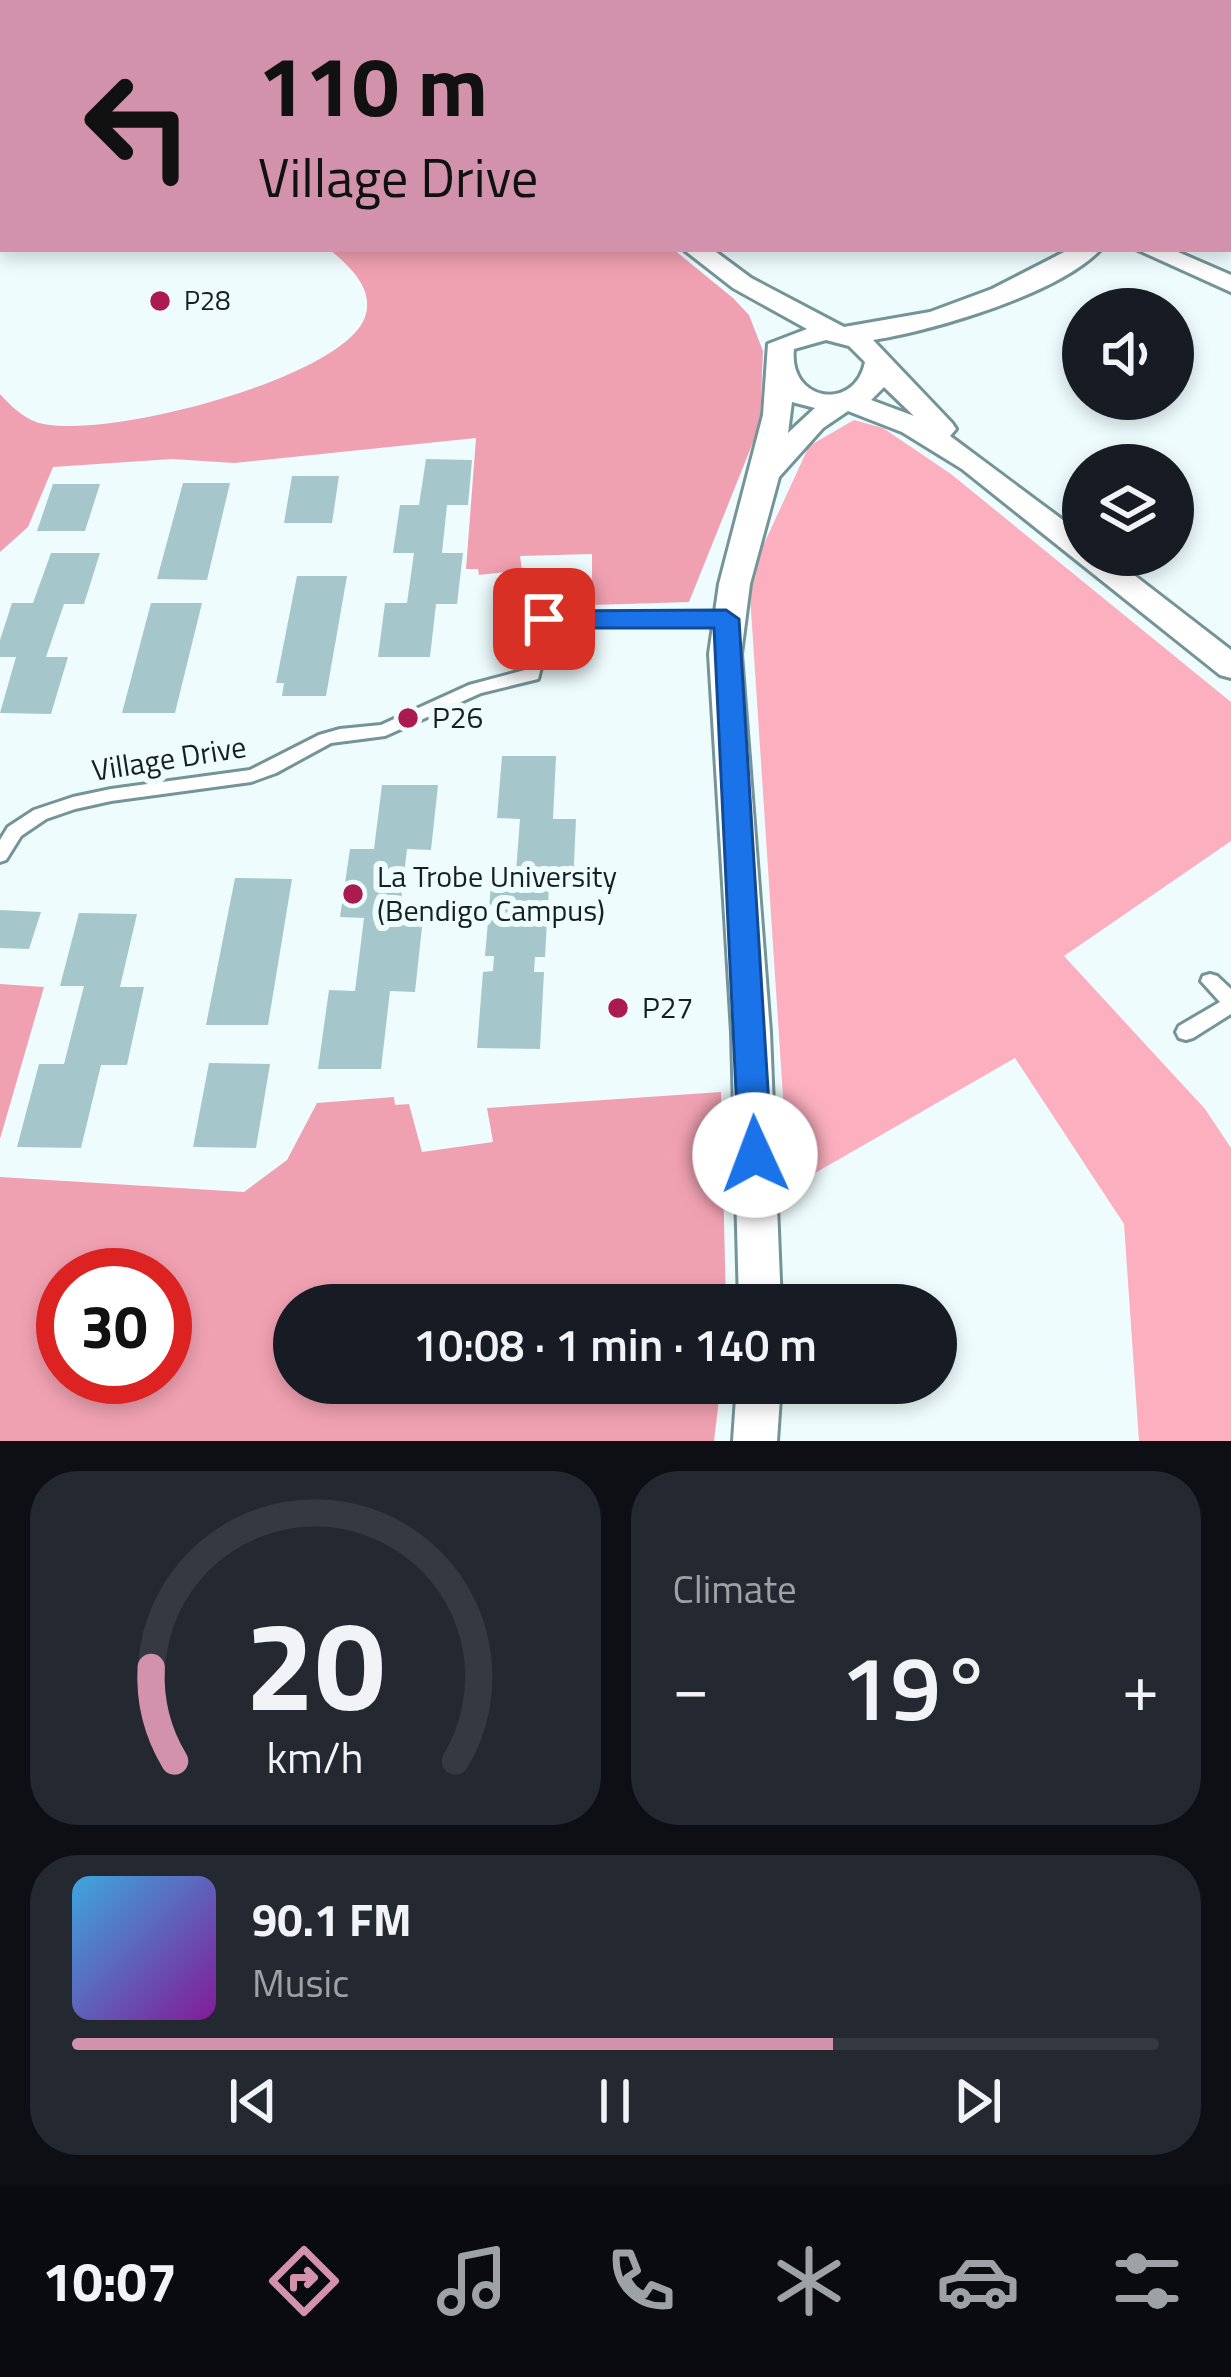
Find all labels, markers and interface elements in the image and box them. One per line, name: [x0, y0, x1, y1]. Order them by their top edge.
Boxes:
text: 110 m: [258, 21, 488, 149]
icon: left: [60, 48, 216, 204]
text: Village Drive: [258, 136, 538, 218]
place label: P28: [184, 279, 230, 320]
marker: P28: [147, 288, 173, 314]
map controls: [1062, 288, 1194, 576]
button: sound: [1062, 288, 1194, 420]
button: layers: [1062, 444, 1194, 576]
pin: [493, 568, 595, 670]
icon: arrive: [511, 586, 577, 652]
place label: P26: [432, 694, 483, 740]
marker: P26: [395, 705, 421, 731]
street label: Village Drive: [88, 723, 249, 793]
place label: La Trobe University (Bendigo Campus): [377, 853, 617, 933]
marker: La Trobe University (Bendigo Campus): [340, 881, 366, 907]
place label: P27: [642, 984, 693, 1030]
marker: P27: [605, 995, 631, 1021]
position arrow: [692, 1092, 818, 1218]
speed limit sign: 30: [36, 1248, 192, 1404]
text: 10:08 · 1 min · 140 m: [413, 1310, 817, 1378]
text: Climate: [673, 1559, 797, 1618]
text: 20: [245, 1569, 385, 1758]
text: 19°: [840, 1618, 991, 1755]
text: −: [673, 1636, 709, 1737]
text: +: [1122, 1636, 1159, 1737]
text: km/h: [267, 1724, 364, 1790]
text: 90.1 FM: [252, 1885, 412, 1953]
text: Music: [252, 1953, 349, 2012]
icon: previous: [220, 2068, 286, 2134]
icon: pause: [582, 2068, 648, 2134]
icon: next: [945, 2068, 1011, 2134]
icon: directions: [262, 2239, 346, 2323]
icon: music: [430, 2239, 514, 2323]
icon: phone: [599, 2239, 683, 2323]
icon: climate: [767, 2239, 851, 2323]
icon: car: [936, 2239, 1020, 2323]
icon: filters: [1105, 2239, 1189, 2323]
text: 10:07: [42, 2240, 177, 2322]

